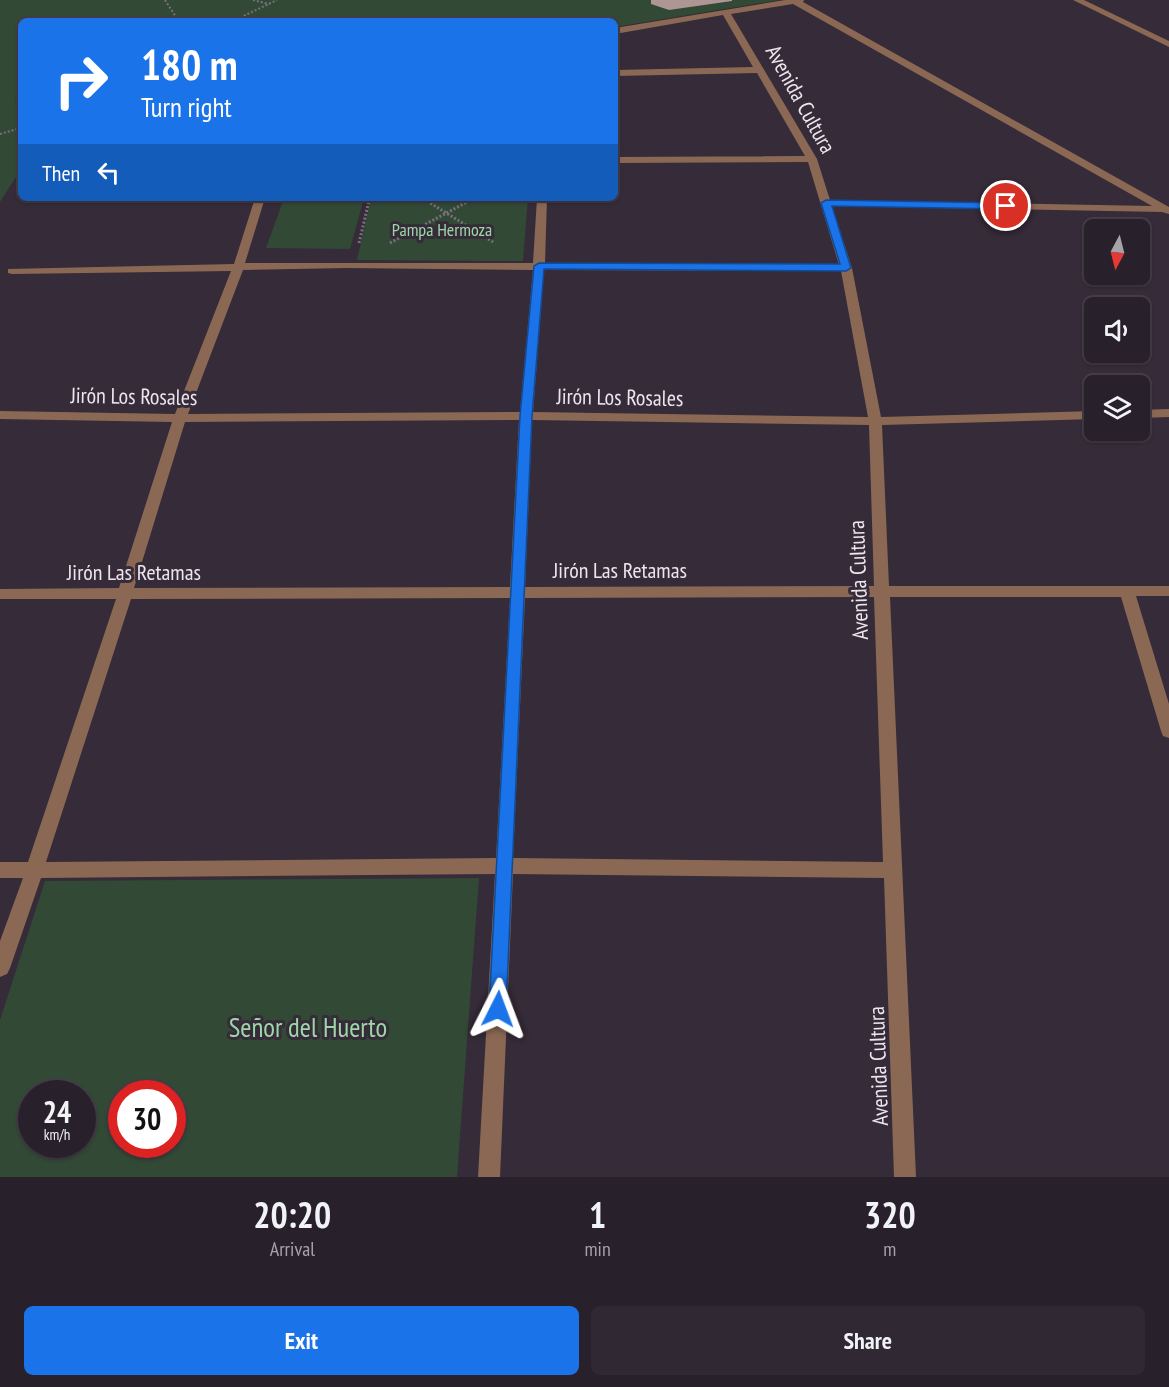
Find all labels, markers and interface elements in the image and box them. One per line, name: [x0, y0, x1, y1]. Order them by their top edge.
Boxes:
text: 180 m: [141, 37, 238, 92]
street label: Avenida Cultura: [760, 40, 842, 158]
icon: right: [42, 42, 120, 120]
text: Turn right: [141, 90, 232, 124]
icon: left: [92, 156, 125, 189]
text: Then: [42, 159, 80, 187]
pin: [980, 180, 1031, 231]
icon: arrive: [989, 189, 1022, 222]
park label: Pampa Hermoza: [392, 218, 492, 241]
north arrow: [1084, 219, 1150, 285]
map controls: [1084, 219, 1150, 441]
button: sound: [1084, 297, 1150, 363]
button: layers: [1084, 375, 1150, 441]
street label: Jirón Los Rosales: [69, 381, 198, 411]
street label: Jirón Los Rosales: [555, 382, 684, 412]
street label: Avenida Cultura: [842, 520, 874, 640]
street label: Jirón Las Retamas: [552, 556, 687, 584]
street label: Jirón Las Retamas: [66, 558, 201, 586]
position arrow: [466, 977, 530, 1041]
street label: Avenida Cultura: [862, 1006, 894, 1126]
park label: Señor del Huerto: [229, 1010, 387, 1044]
speed limit sign: 30: [108, 1080, 186, 1158]
text: 24: [43, 1092, 71, 1131]
text: km/h: [44, 1125, 70, 1144]
text: 20:20: [253, 1191, 331, 1238]
text: 1: [589, 1191, 606, 1238]
text: 320: [864, 1191, 916, 1238]
text: Arrival: [270, 1236, 315, 1262]
text: min: [585, 1236, 611, 1262]
text: m: [883, 1236, 896, 1262]
button: Exit: [24, 1306, 579, 1375]
button: Share: [591, 1306, 1145, 1375]

